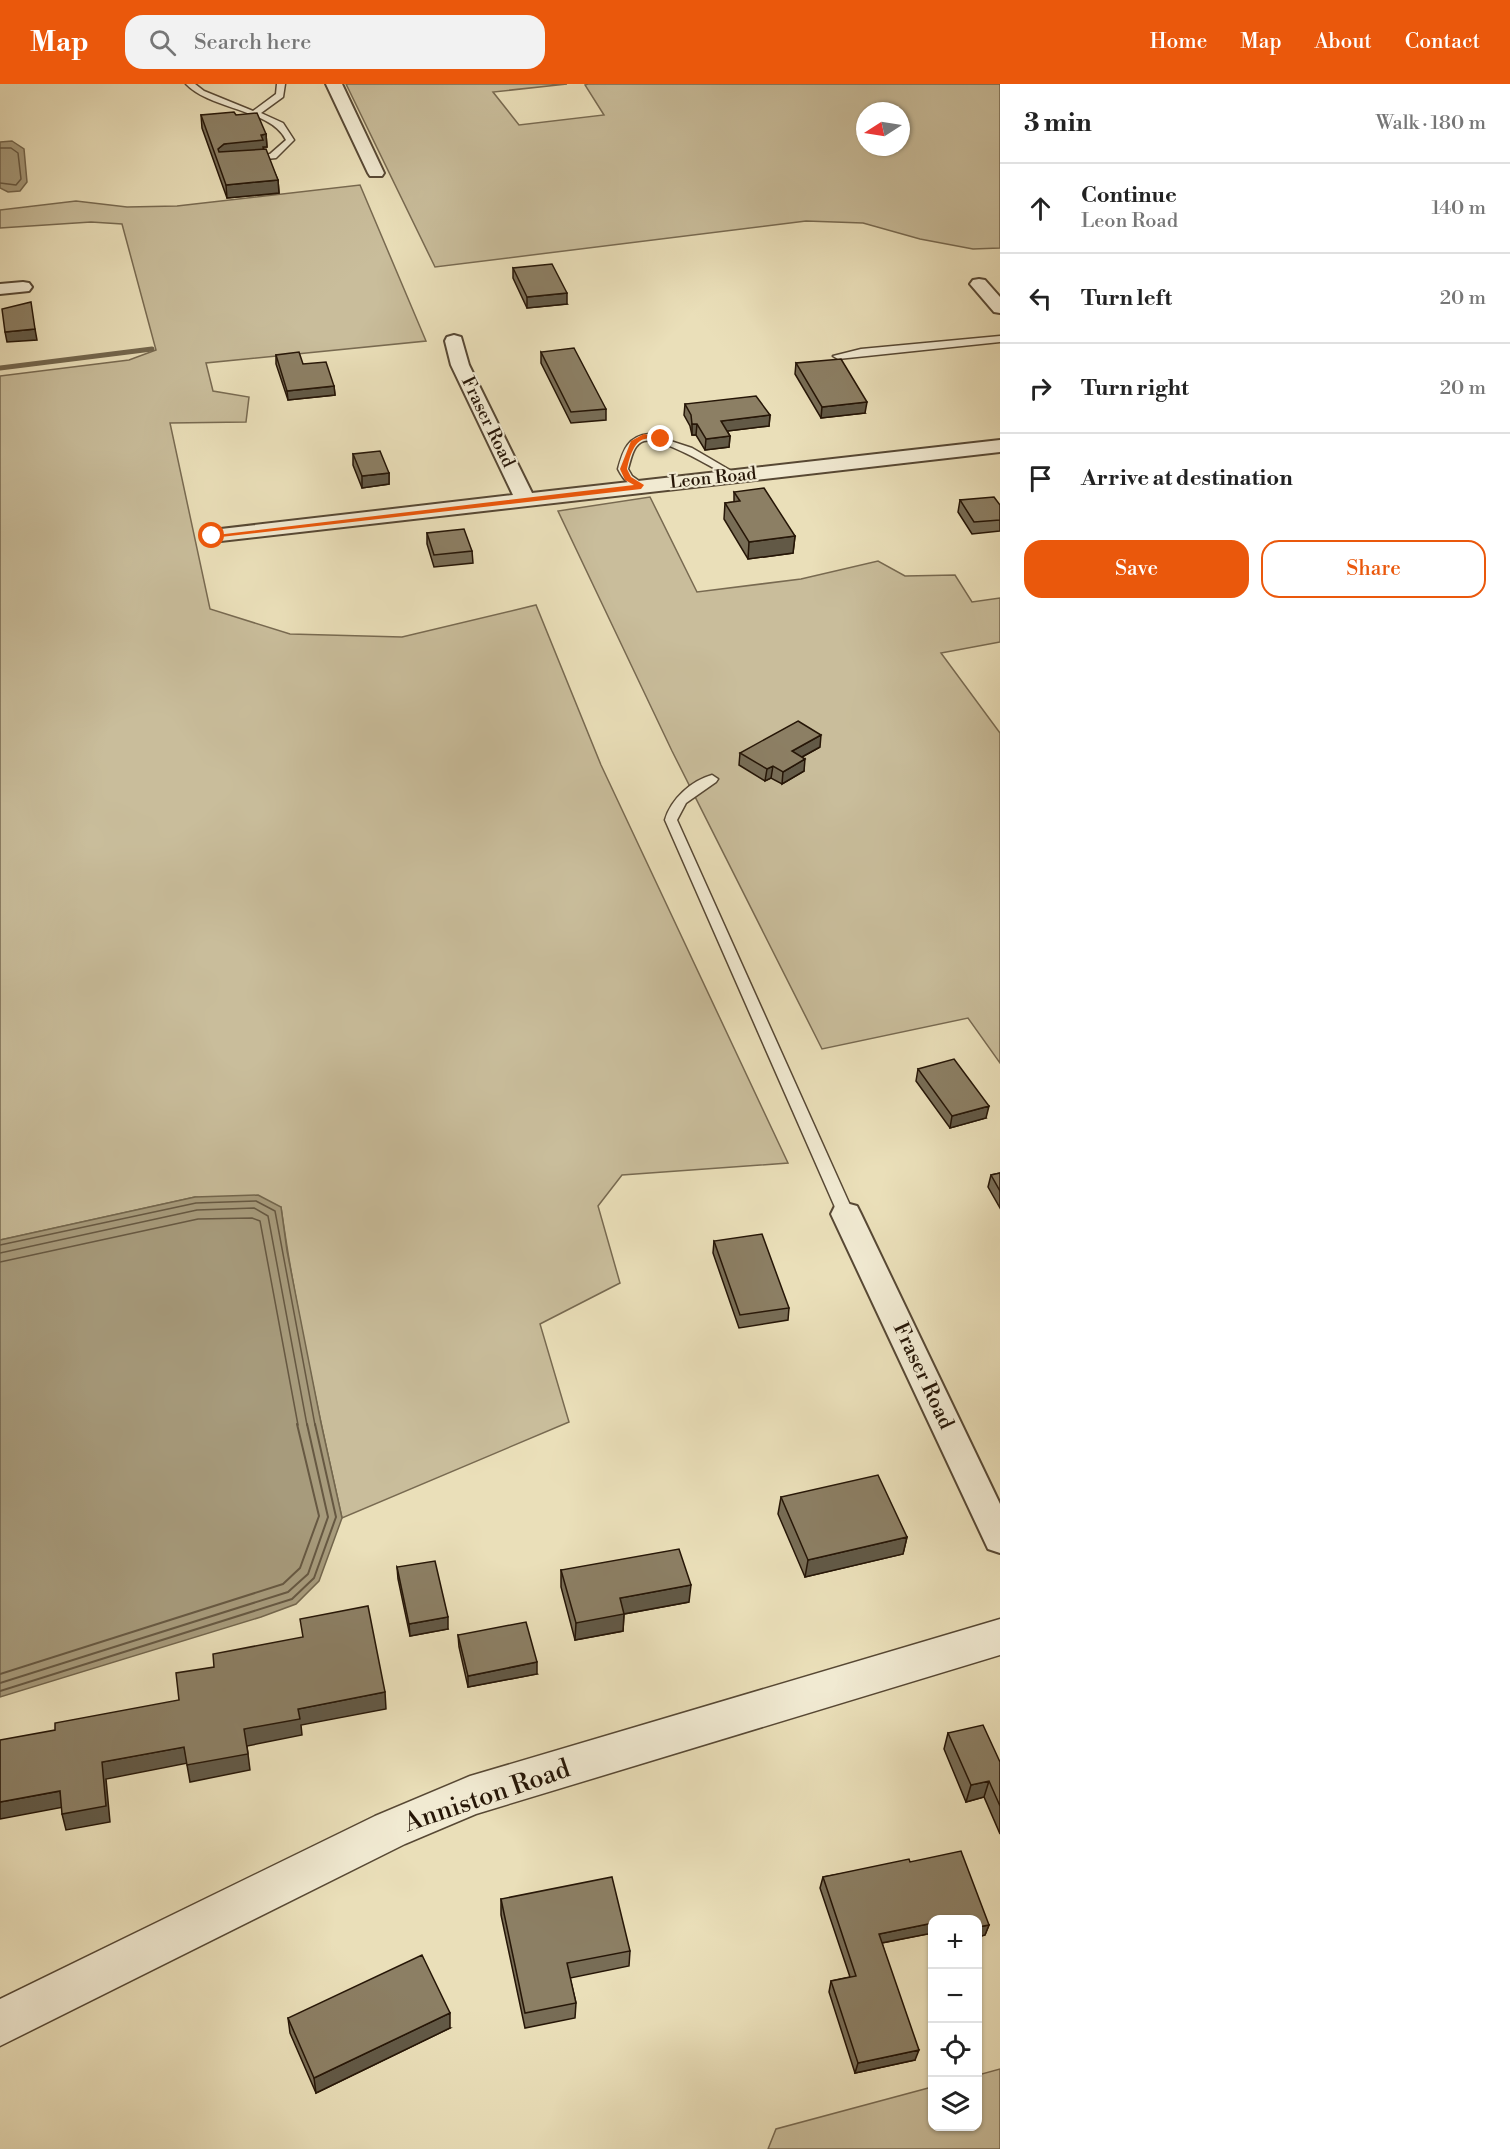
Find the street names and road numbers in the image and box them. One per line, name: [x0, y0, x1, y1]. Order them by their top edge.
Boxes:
street label: Fraser Road: [456, 373, 520, 472]
street label: Leon Road: [668, 462, 758, 494]
street label: Fraser Road: [887, 1318, 959, 1434]
street label: Anniston Road: [399, 1753, 575, 1840]

